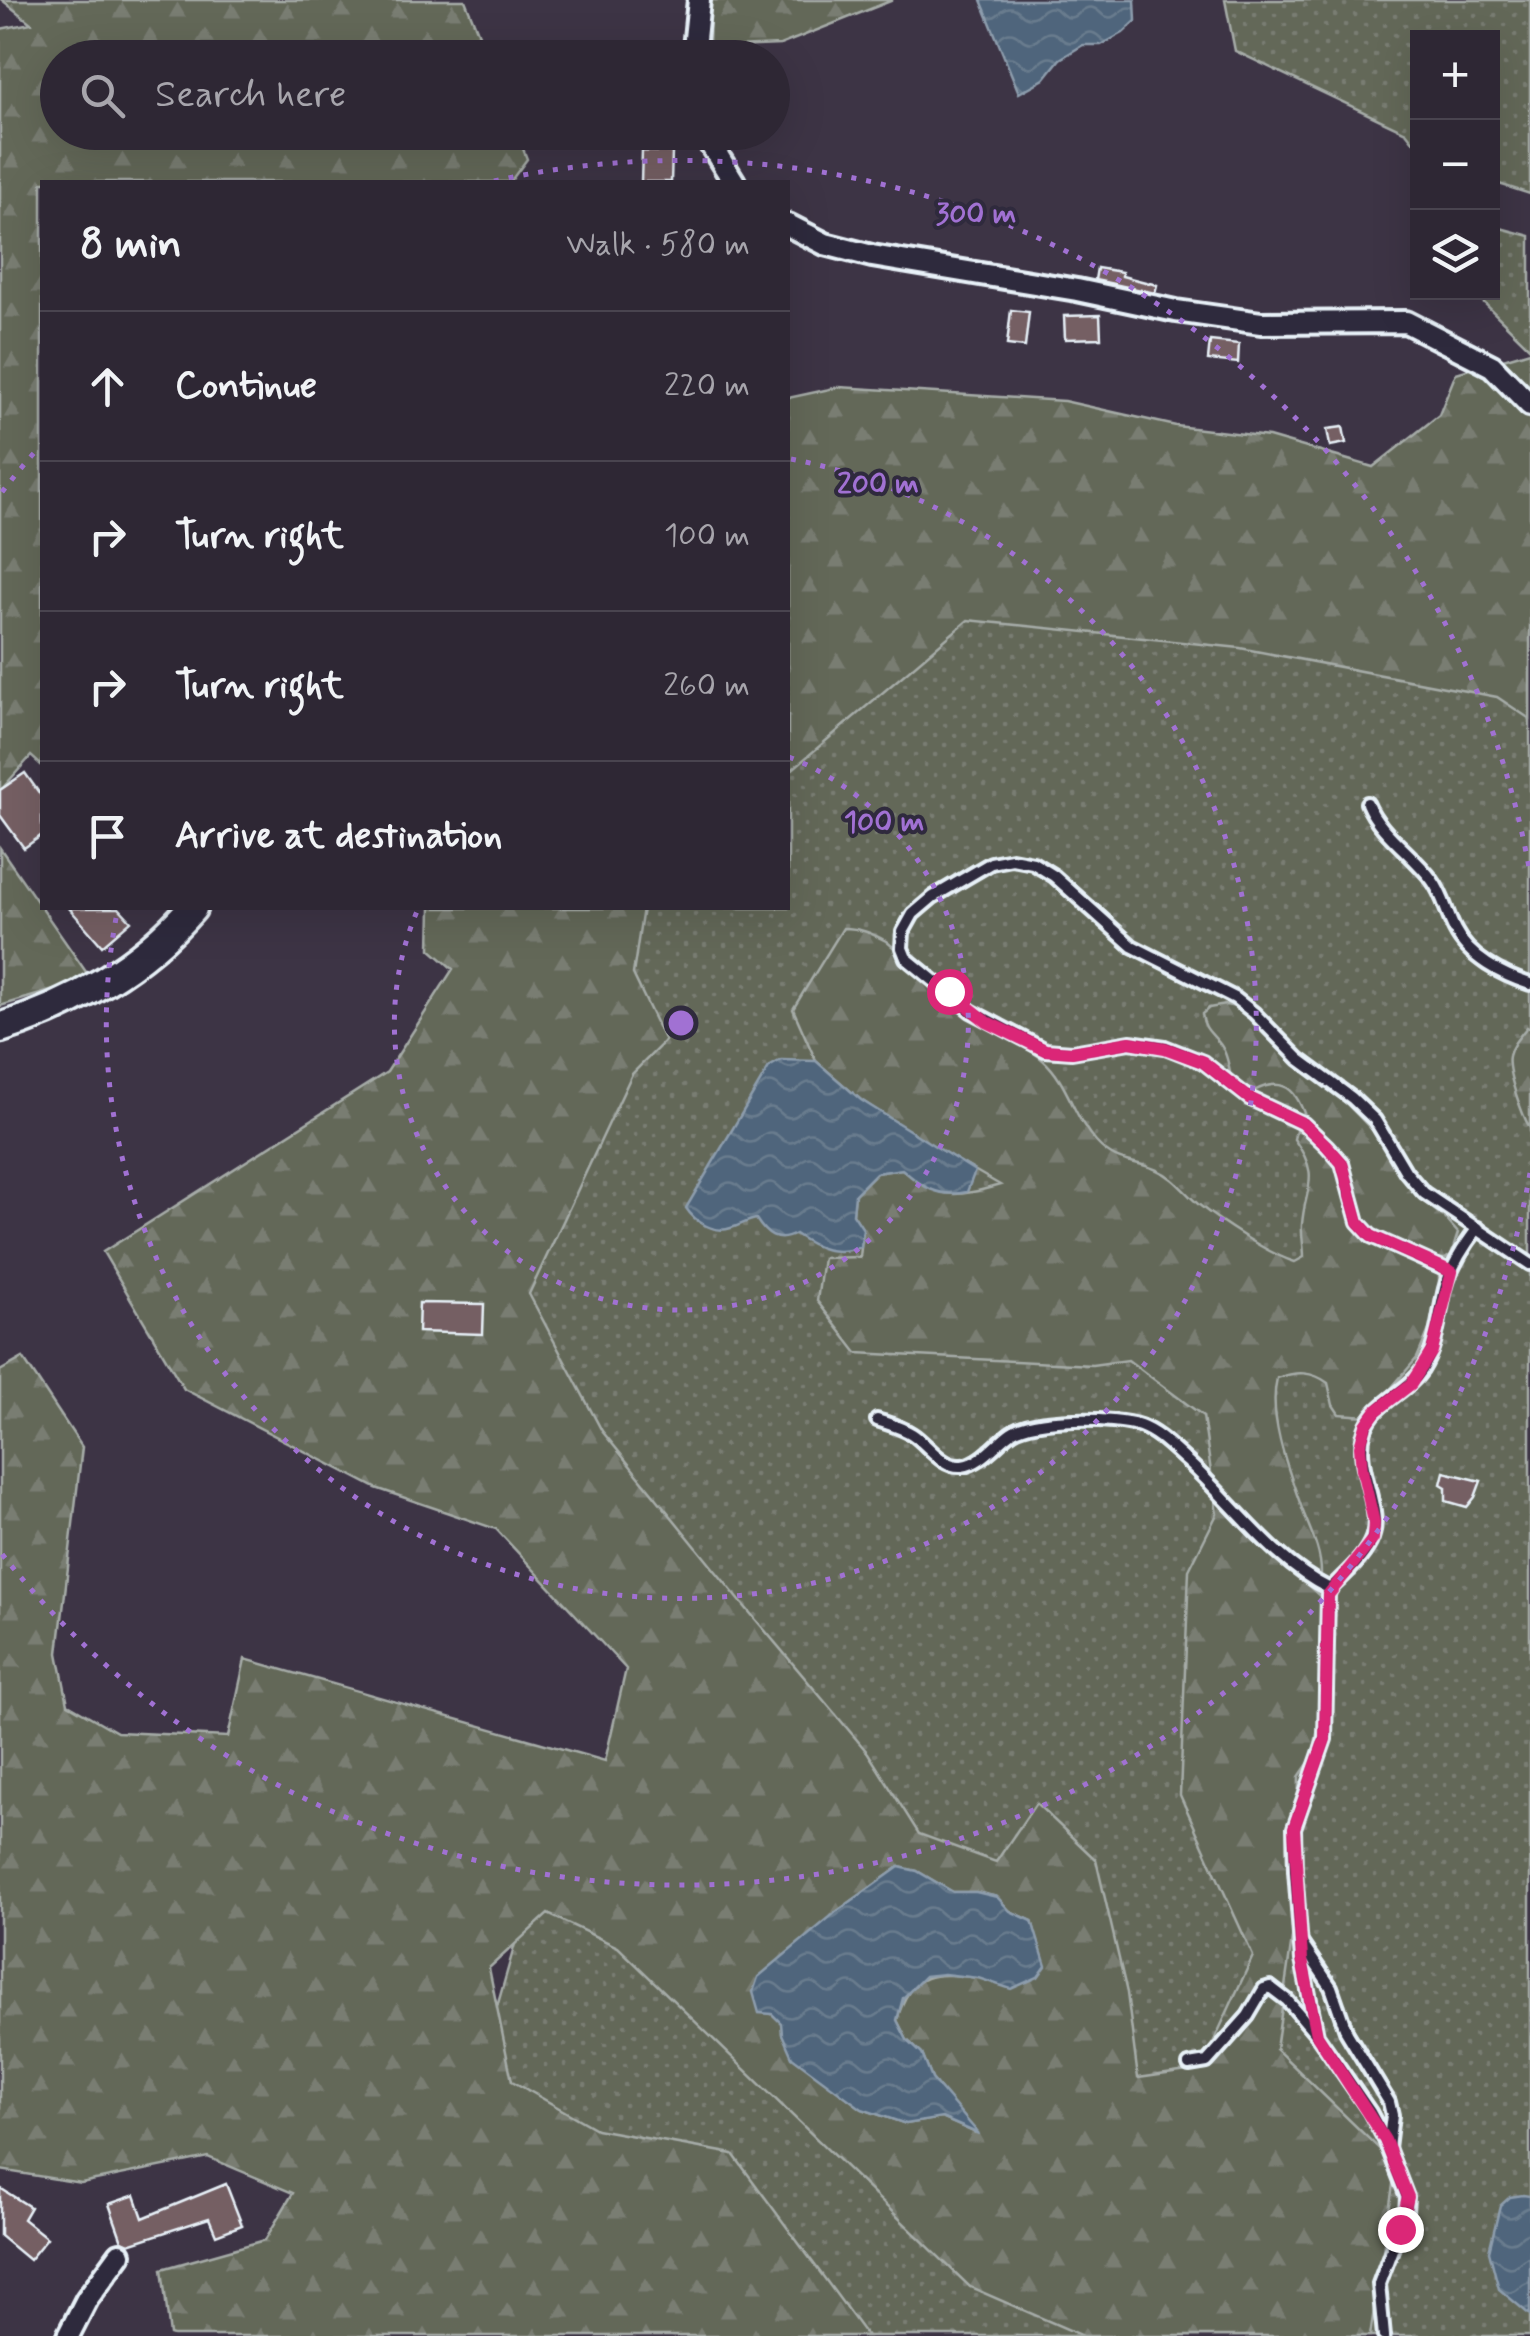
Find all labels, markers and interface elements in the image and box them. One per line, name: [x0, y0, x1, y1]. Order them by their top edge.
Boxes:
map controls: [1410, 30, 1500, 300]
button: +: [1410, 30, 1500, 120]
search box: [40, 40, 790, 150]
icon: search: [75, 68, 130, 123]
text: Search here: [155, 71, 346, 120]
button: −: [1410, 120, 1500, 210]
text: 300 m: [936, 195, 1016, 234]
button: layers: [1410, 210, 1500, 300]
text: 8 min: [80, 218, 182, 273]
text: Walk · 580 m: [566, 224, 750, 266]
icon: ahead: [80, 359, 135, 414]
text: Continue: [175, 362, 317, 411]
text: 220 m: [664, 365, 750, 407]
text: 200 m: [837, 465, 919, 504]
icon: right: [80, 509, 135, 564]
text: Turn right: [175, 512, 344, 561]
text: 100 m: [664, 515, 750, 557]
icon: right: [80, 659, 135, 714]
text: Turn right: [175, 662, 344, 711]
text: 260 m: [663, 665, 750, 707]
text: 100 m: [844, 803, 924, 842]
icon: arrive: [80, 809, 135, 864]
text: Arrive at destination: [175, 812, 502, 861]
route start: [927, 969, 973, 1015]
centre of rings: [663, 1005, 699, 1041]
route end: [1378, 2207, 1424, 2253]

